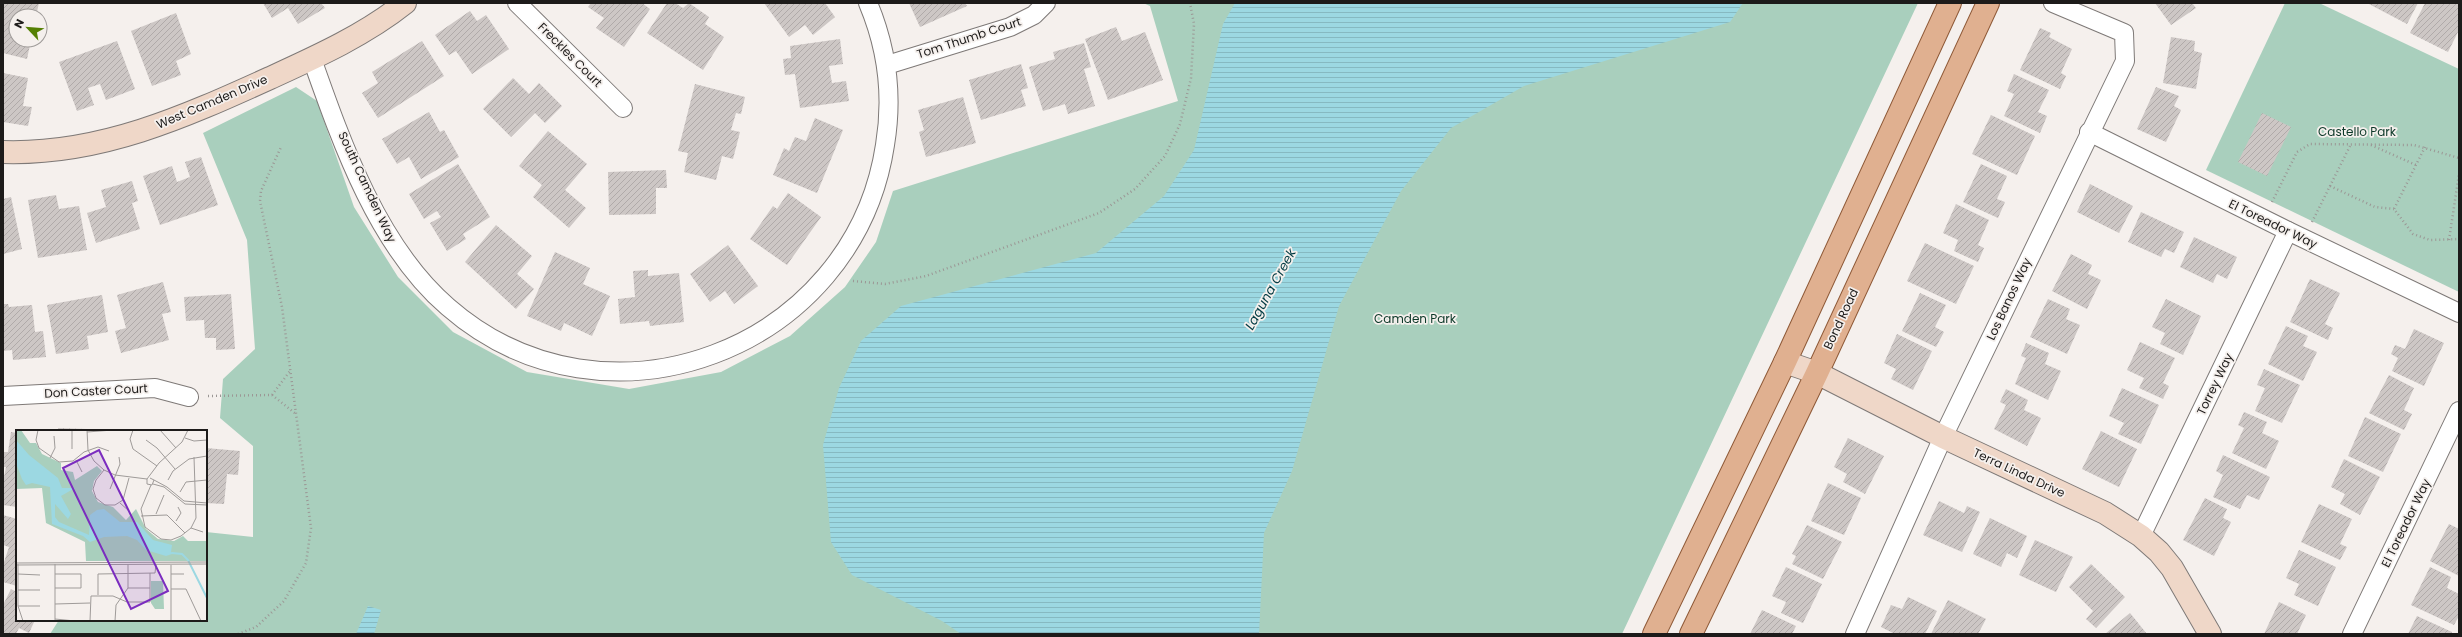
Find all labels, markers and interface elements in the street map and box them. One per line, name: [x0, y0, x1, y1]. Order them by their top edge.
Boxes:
north arrow: [8, 8, 48, 48]
street label: Tom Thumb Court: [915, 13, 1023, 62]
text: N: [10, 16, 28, 31]
street label: Freckles Court: [534, 19, 606, 91]
street label: West Camden Drive: [154, 70, 270, 133]
park label: Castello Park: [2318, 123, 2397, 140]
street label: South Camden Way: [334, 129, 401, 245]
street label: El Toreador Way: [2226, 195, 2321, 252]
water label: Laguna Creek: [1240, 244, 1301, 333]
street label: Los Banos Way: [1982, 255, 2035, 343]
street label: Bond Road: [1819, 286, 1862, 352]
park label: Camden Park: [1374, 310, 1457, 327]
street label: Torrey Way: [2192, 350, 2237, 418]
street label: Don Caster Court: [44, 379, 148, 402]
inset map: [16, 430, 207, 621]
street label: Terra Linda Drive: [1971, 444, 2068, 501]
street label: El Toreador Way: [2377, 475, 2434, 570]

